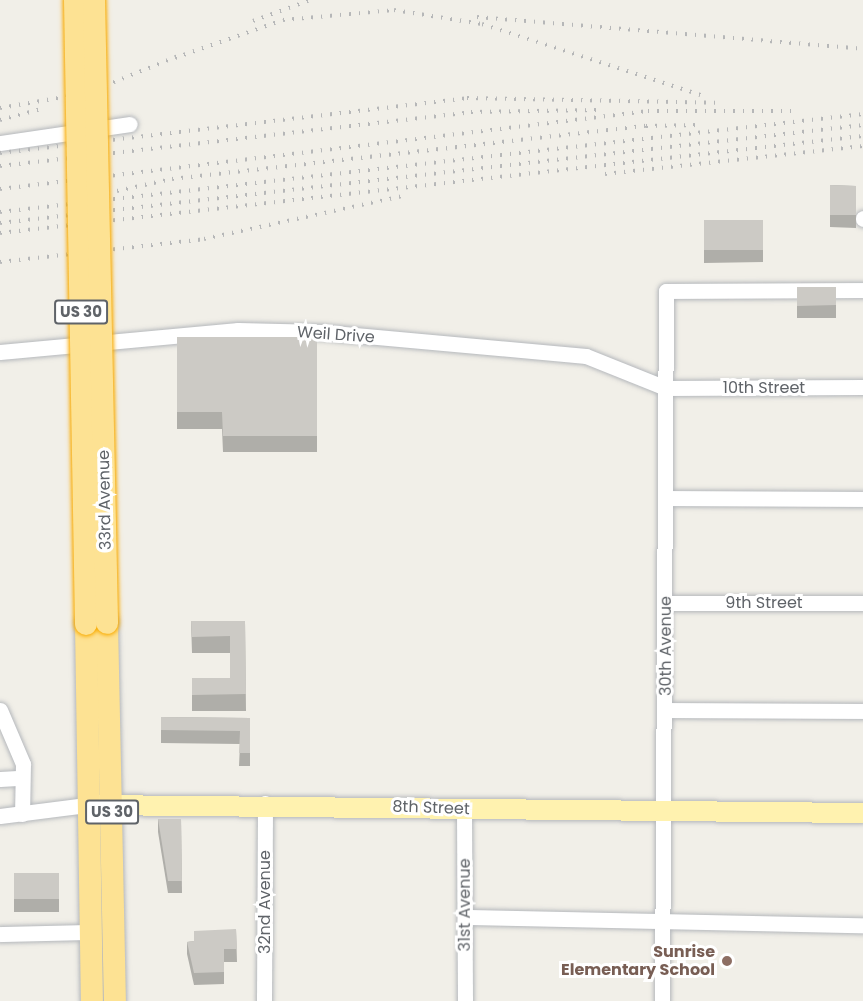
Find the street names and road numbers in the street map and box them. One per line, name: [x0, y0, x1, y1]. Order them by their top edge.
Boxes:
road number: US 30: [54, 300, 108, 324]
street label: Weil Drive: [297, 323, 375, 347]
street label: 10th Street: [723, 378, 805, 398]
street label: 33rd Avenue: [95, 450, 115, 550]
street label: 9th Street: [725, 593, 803, 613]
street label: 30th Avenue: [656, 596, 676, 696]
street label: 8th Street: [392, 797, 470, 819]
road number: US 30: [85, 800, 139, 824]
street label: 32nd Avenue: [255, 850, 275, 954]
street label: 31st Avenue: [455, 858, 475, 952]

